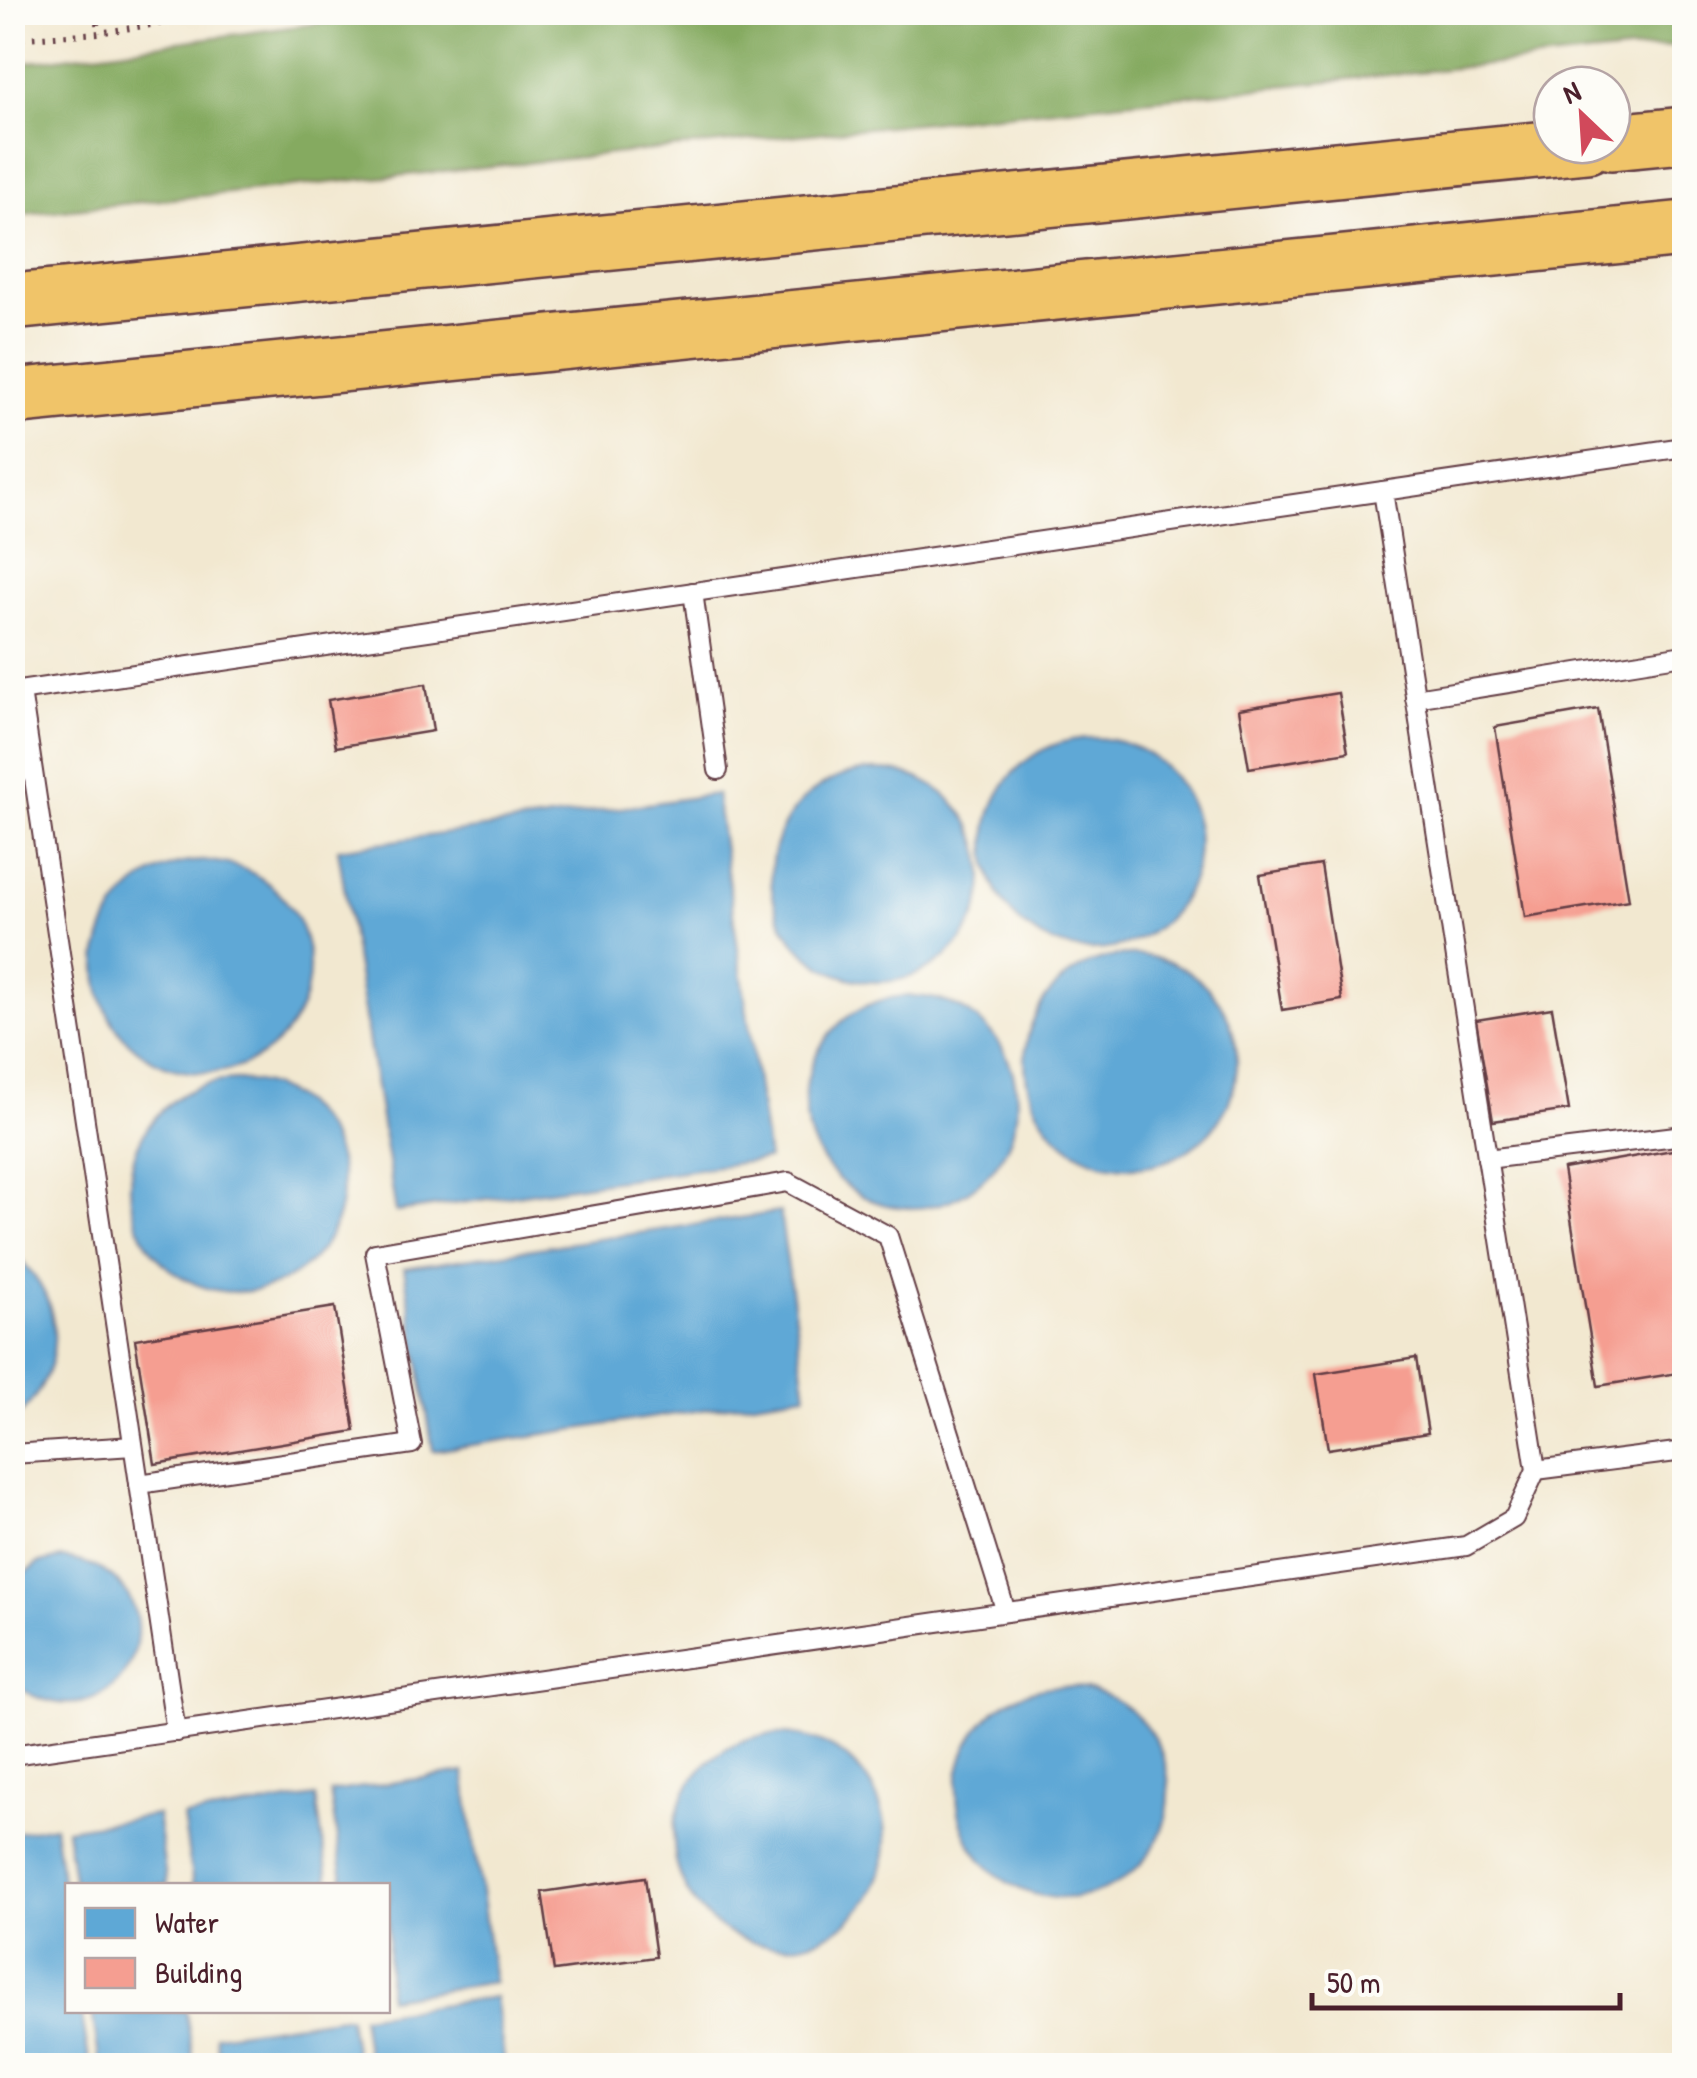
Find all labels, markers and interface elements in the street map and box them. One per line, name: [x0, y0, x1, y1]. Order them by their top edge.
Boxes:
north arrow: [1532, 65, 1632, 165]
text: N: [1557, 72, 1586, 113]
legend: [65, 1883, 390, 2013]
text: Water: [155, 1902, 219, 1942]
scale bar: [1312, 1948, 1620, 2010]
text: Building: [155, 1952, 242, 1992]
text: 50 m: [1327, 1962, 1380, 2002]

